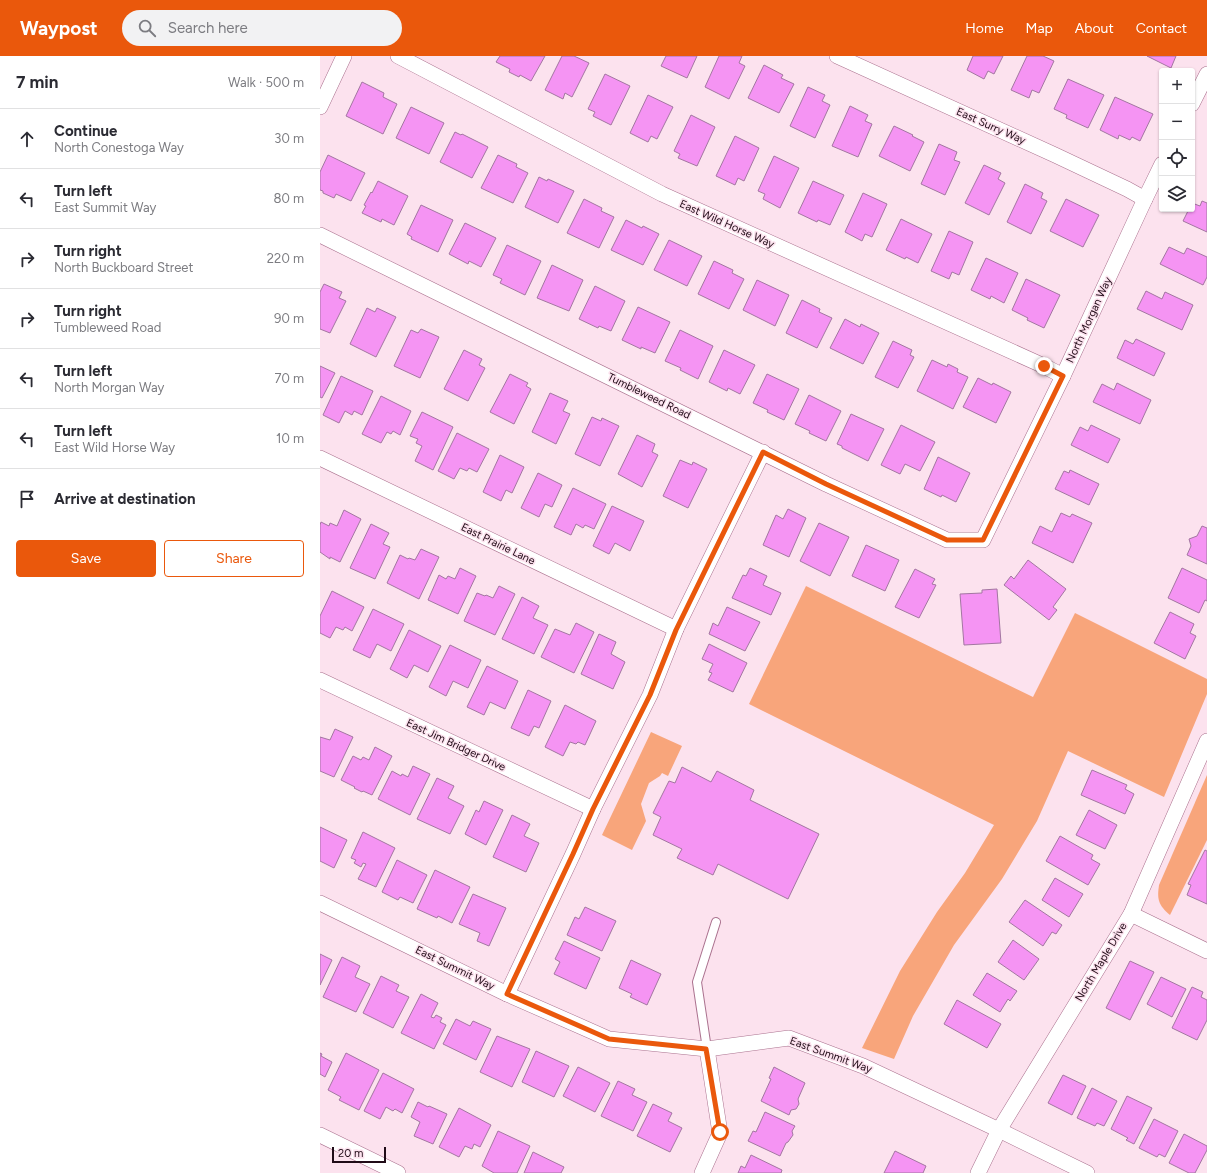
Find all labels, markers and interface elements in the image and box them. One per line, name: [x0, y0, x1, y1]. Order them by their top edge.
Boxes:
search box: [122, 10, 402, 46]
text: Waypost: [20, 17, 98, 40]
icon: search: [136, 17, 158, 39]
text: Search here: [168, 19, 248, 37]
text: Home: [965, 20, 1004, 37]
text: Map: [1026, 20, 1053, 37]
text: About: [1075, 20, 1114, 37]
text: Contact: [1136, 20, 1187, 37]
map controls: [1159, 68, 1195, 212]
button: +: [1159, 68, 1195, 104]
text: 7 min: [16, 72, 58, 92]
text: Walk · 500 m: [228, 75, 304, 90]
button: −: [1159, 104, 1195, 140]
street label: East Surry Way: [954, 105, 1028, 147]
text: Continue: [54, 122, 117, 140]
icon: ahead: [16, 128, 38, 150]
text: 30 m: [274, 131, 304, 146]
text: North Conestoga Way: [54, 140, 184, 155]
button: locate: [1159, 140, 1195, 176]
button: layers: [1159, 176, 1195, 212]
text: Turn left: [54, 182, 112, 200]
icon: left: [16, 188, 38, 210]
text: 80 m: [273, 191, 304, 206]
street label: East Wild Horse Way: [678, 197, 777, 251]
text: East Summit Way: [54, 200, 156, 215]
text: Turn right: [54, 242, 122, 260]
icon: right: [16, 248, 38, 270]
text: 220 m: [267, 251, 304, 266]
text: North Buckboard Street: [54, 260, 193, 275]
street label: North Morgan Way: [1063, 275, 1115, 365]
text: Turn right: [54, 302, 122, 320]
icon: right: [16, 308, 38, 330]
text: 90 m: [274, 311, 304, 326]
text: Tumbleweed Road: [54, 320, 161, 335]
route end: [1035, 357, 1053, 375]
text: Turn left: [54, 362, 112, 380]
icon: left: [16, 368, 38, 390]
street label: Tumbleweed Road: [605, 370, 693, 422]
text: 70 m: [274, 371, 304, 386]
text: North Morgan Way: [54, 380, 164, 395]
text: Turn left: [54, 422, 112, 440]
icon: left: [16, 428, 38, 450]
text: 10 m: [276, 431, 304, 446]
text: East Wild Horse Way: [54, 440, 175, 455]
icon: arrive: [16, 488, 38, 510]
text: Arrive at destination: [54, 490, 195, 508]
street label: East Prairie Lane: [459, 520, 537, 568]
button: Save: [16, 540, 156, 577]
button: Share: [164, 540, 304, 577]
street label: East Jim Bridger Drive: [404, 716, 508, 774]
street label: North Maple Drive: [1072, 920, 1130, 1004]
street label: East Summit Way: [413, 943, 497, 993]
street label: East Summit Way: [788, 1034, 874, 1076]
route start: [711, 1123, 729, 1141]
scale bar: [332, 1145, 386, 1164]
text: 20 m: [338, 1147, 363, 1160]

